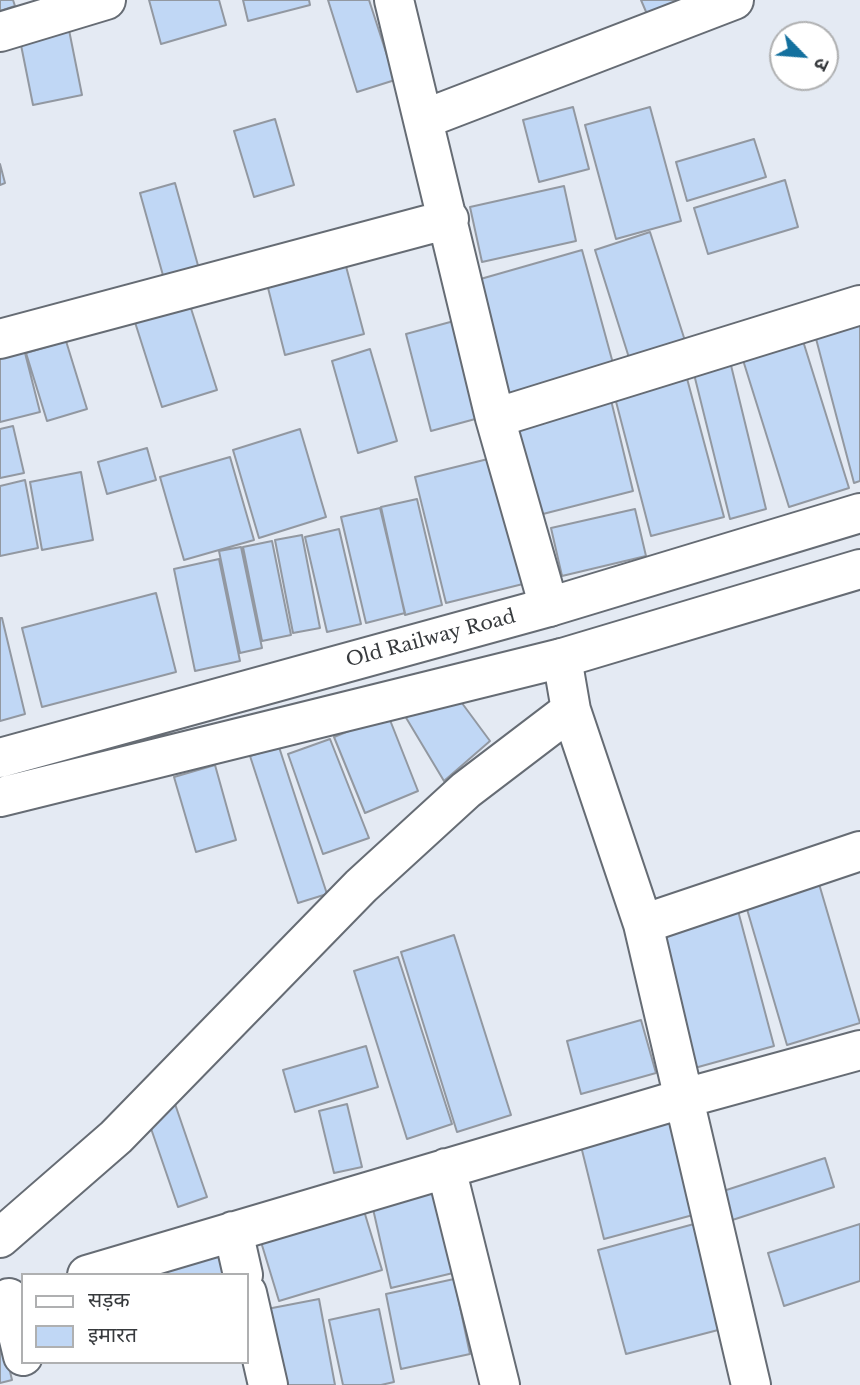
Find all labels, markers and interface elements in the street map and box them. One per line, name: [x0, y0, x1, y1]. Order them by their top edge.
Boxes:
north arrow: [769, 21, 839, 91]
text: उ: [809, 54, 834, 74]
street label: Old Railway Road: [344, 605, 518, 673]
legend: [21, 1273, 248, 1364]
text: सड़क: [88, 1287, 130, 1313]
text: इमारत: [88, 1322, 137, 1348]

